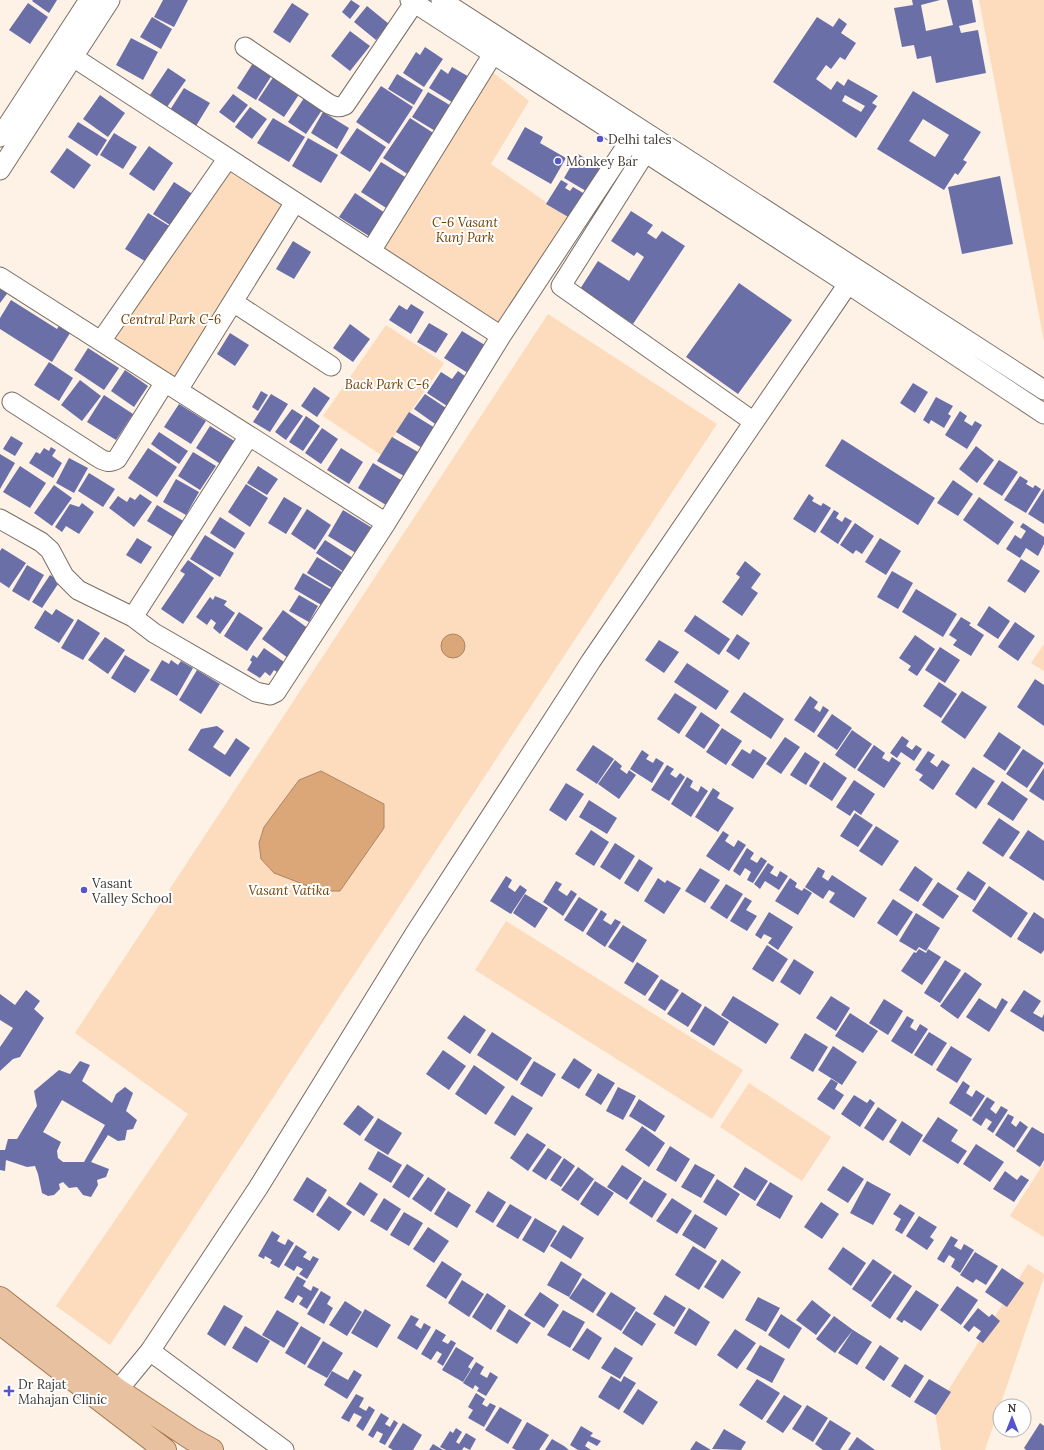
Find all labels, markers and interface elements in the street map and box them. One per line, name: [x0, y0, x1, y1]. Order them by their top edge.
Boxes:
place label: Delhi tales: [608, 131, 671, 148]
marker: Delhi tales: [595, 134, 605, 144]
place label: Monkey Bar: [566, 153, 638, 170]
marker: Monkey Bar: [553, 156, 563, 166]
park label: C-6 Vasant Kunj Park: [432, 214, 498, 246]
park label: Central Park C-6: [121, 311, 221, 328]
park label: Back Park C-6: [345, 376, 429, 393]
place label: Vasant Valley School: [91, 875, 173, 907]
park label: Vasant Vatika: [248, 882, 331, 899]
marker: Vasant Valley School: [79, 885, 89, 895]
place label: Dr Rajat Mahajan Clinic: [18, 1376, 107, 1408]
marker: Dr Rajat Mahajan Clinic: [3, 1385, 15, 1397]
north arrow: [992, 1398, 1032, 1438]
text: N: [1008, 1401, 1017, 1415]

